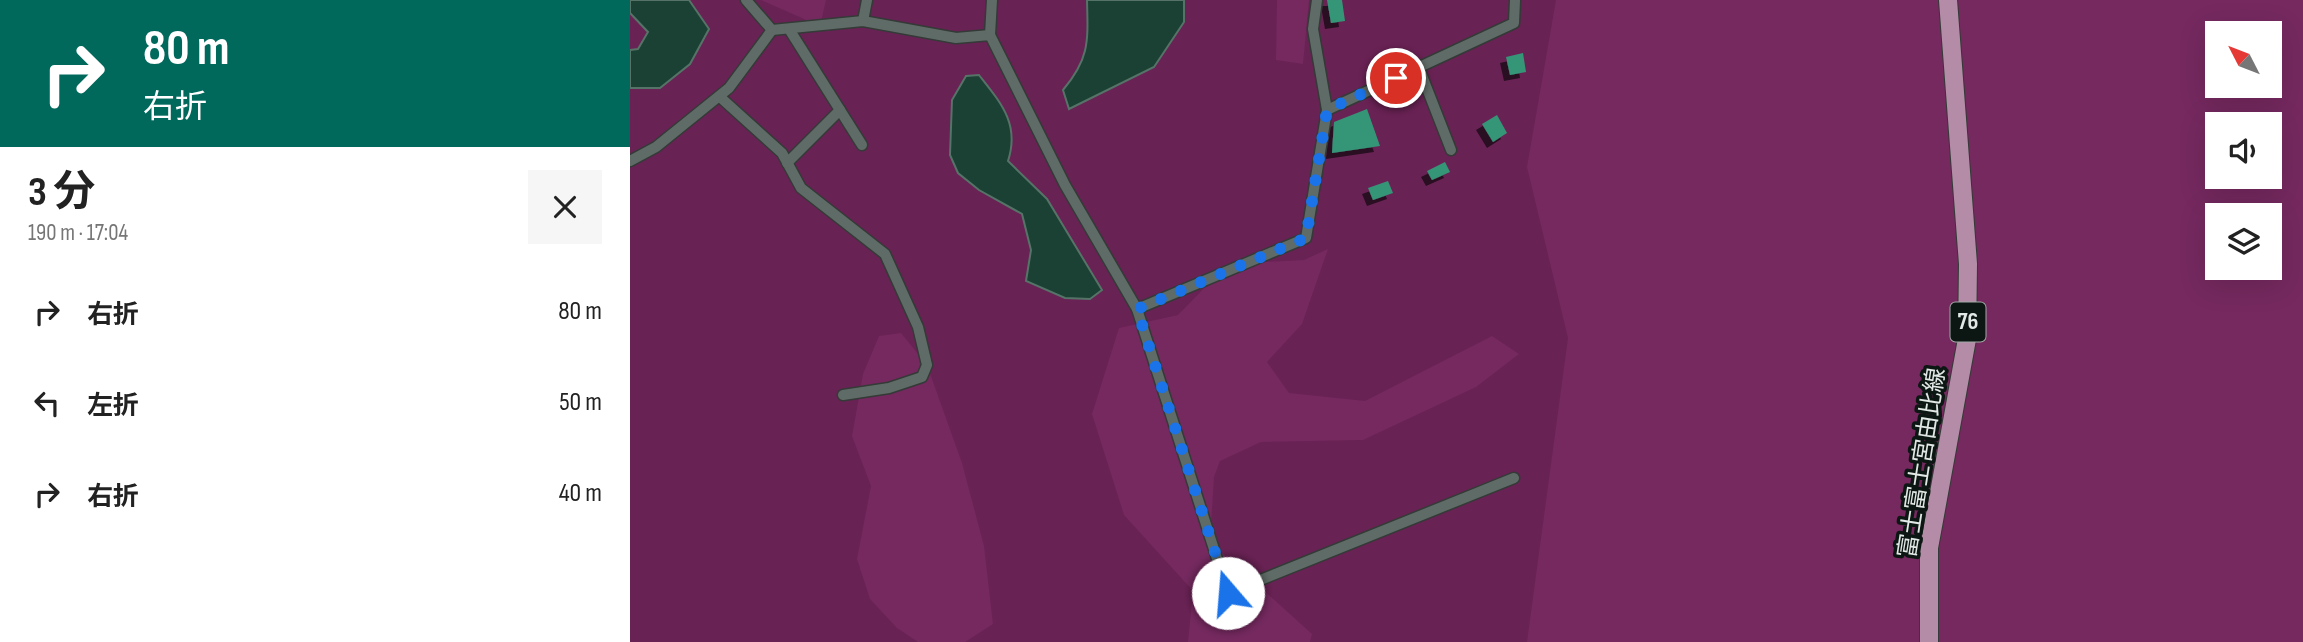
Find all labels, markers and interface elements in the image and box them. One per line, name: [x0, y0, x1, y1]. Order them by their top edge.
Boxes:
text: 80 m: [143, 20, 230, 79]
north arrow: [2205, 21, 2282, 98]
map controls: [2205, 21, 2282, 280]
icon: right: [28, 28, 119, 119]
pin: [1366, 48, 1426, 108]
icon: arrive: [1377, 59, 1415, 97]
text: 右折: [143, 88, 207, 127]
button: sound: [2205, 112, 2282, 189]
text: 3 分: [28, 167, 95, 218]
button: close: [528, 170, 602, 244]
button: layers: [2205, 203, 2282, 280]
text: 190 m · 17:04: [28, 219, 128, 247]
icon: right: [28, 293, 66, 331]
text: 80 m: [558, 296, 602, 327]
text: 右折: [87, 300, 139, 331]
road number: 76: [1950, 302, 1986, 342]
street label: 富士富士宮由比線: [1893, 366, 1951, 560]
icon: left: [28, 384, 66, 422]
text: 50 m: [559, 387, 602, 418]
text: 左折: [87, 391, 139, 422]
icon: right: [28, 475, 66, 513]
text: 40 m: [559, 478, 602, 509]
text: 右折: [87, 482, 139, 513]
position arrow: [1191, 556, 1265, 630]

